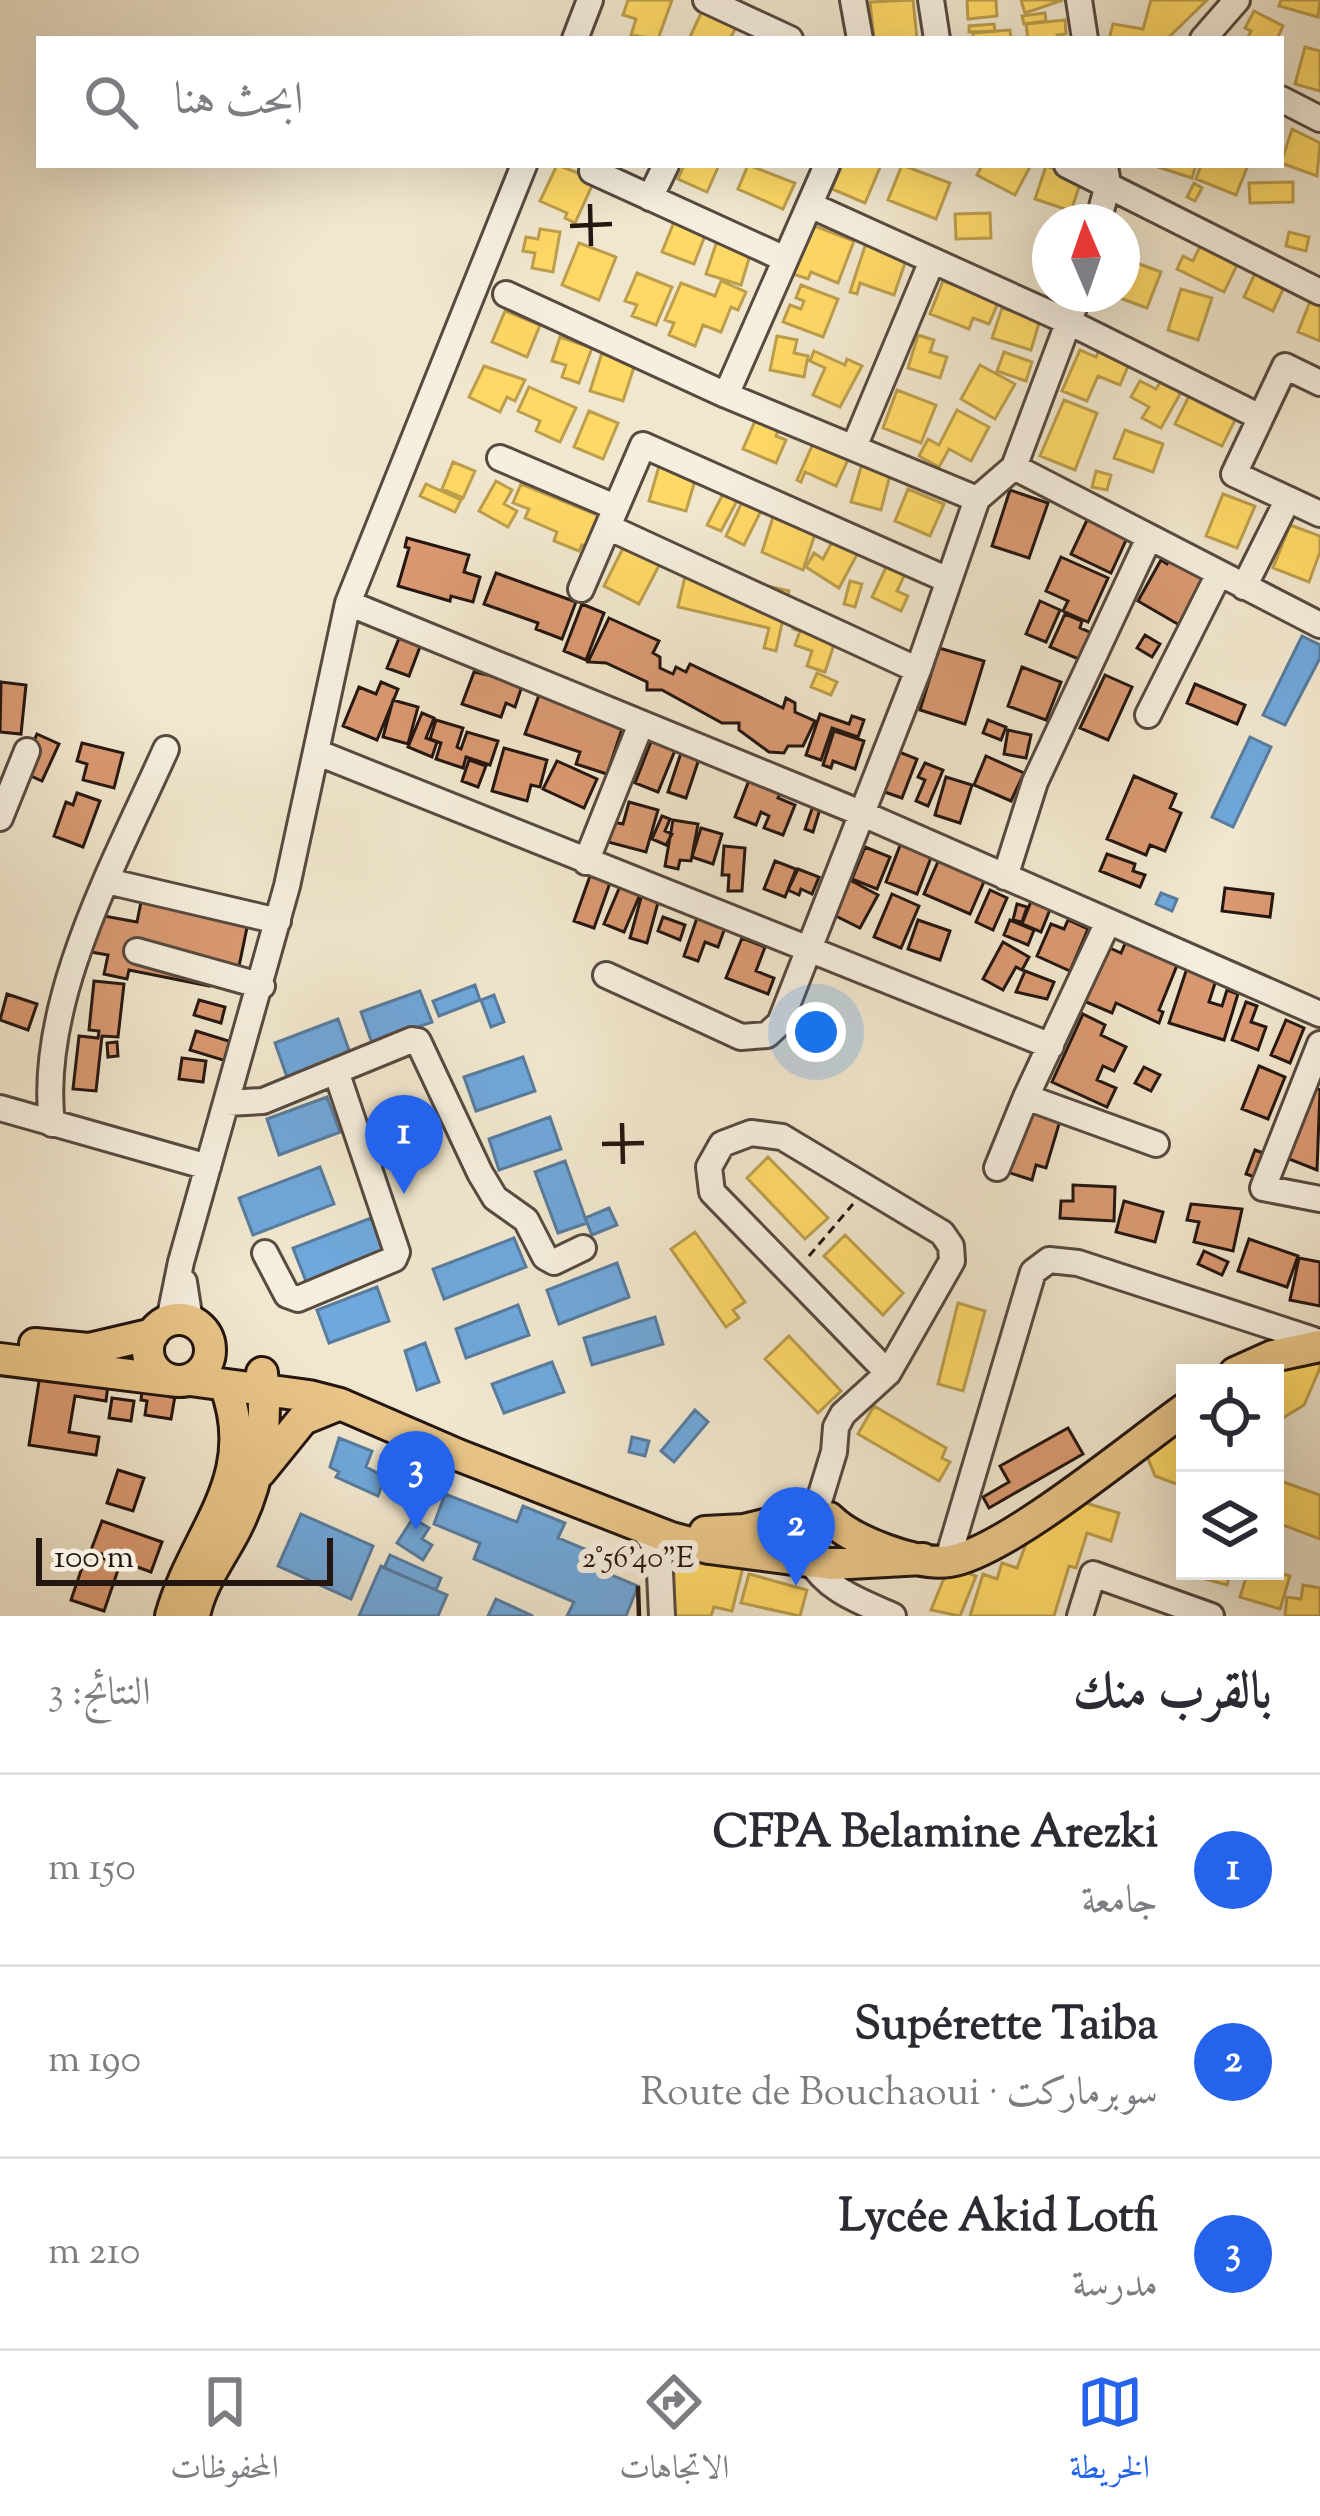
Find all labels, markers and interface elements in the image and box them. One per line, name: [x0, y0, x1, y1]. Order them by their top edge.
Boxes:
search box: [36, 36, 1284, 168]
icon: search: [78, 69, 144, 135]
text: ابحث هنا: [174, 70, 304, 135]
north arrow: [1032, 204, 1140, 312]
your location: [786, 1002, 846, 1062]
pin: 1: [365, 1095, 443, 1194]
map controls: [1176, 1364, 1284, 1580]
button: locate: [1176, 1364, 1284, 1472]
pin: 3: [377, 1431, 455, 1530]
button: layers: [1176, 1472, 1284, 1580]
pin: 2: [757, 1487, 835, 1586]
scale bar: [36, 1532, 333, 1585]
text: 100 m: [54, 1535, 134, 1583]
text: 2°56'40"E: [582, 1538, 694, 1581]
text: بالقرب منك: [1073, 1658, 1272, 1731]
text: النتائج: 3: [48, 1667, 151, 1723]
text: CFPA Belamine Arezki: [712, 1803, 1158, 1868]
text: 150 m: [48, 1842, 136, 1898]
text: 1: [1226, 1842, 1240, 1898]
text: جامعة: [1081, 1875, 1158, 1931]
text: Supérette Taiba: [854, 1995, 1158, 2060]
text: 190 m: [48, 2034, 141, 2090]
text: 2: [1224, 2034, 1242, 2090]
text: سوبرماركت · Route de Bouchaoui: [640, 2067, 1158, 2123]
text: Lycée Akid Lotfi: [839, 2187, 1158, 2252]
text: 210 m: [48, 2226, 140, 2282]
text: 3: [1225, 2226, 1241, 2282]
text: مدرسة: [1072, 2259, 1158, 2315]
tab: المحفوظات: [170, 2369, 279, 2499]
tab: الاتجاهات: [619, 2369, 729, 2499]
tab: الخريطة: [1070, 2369, 1150, 2499]

